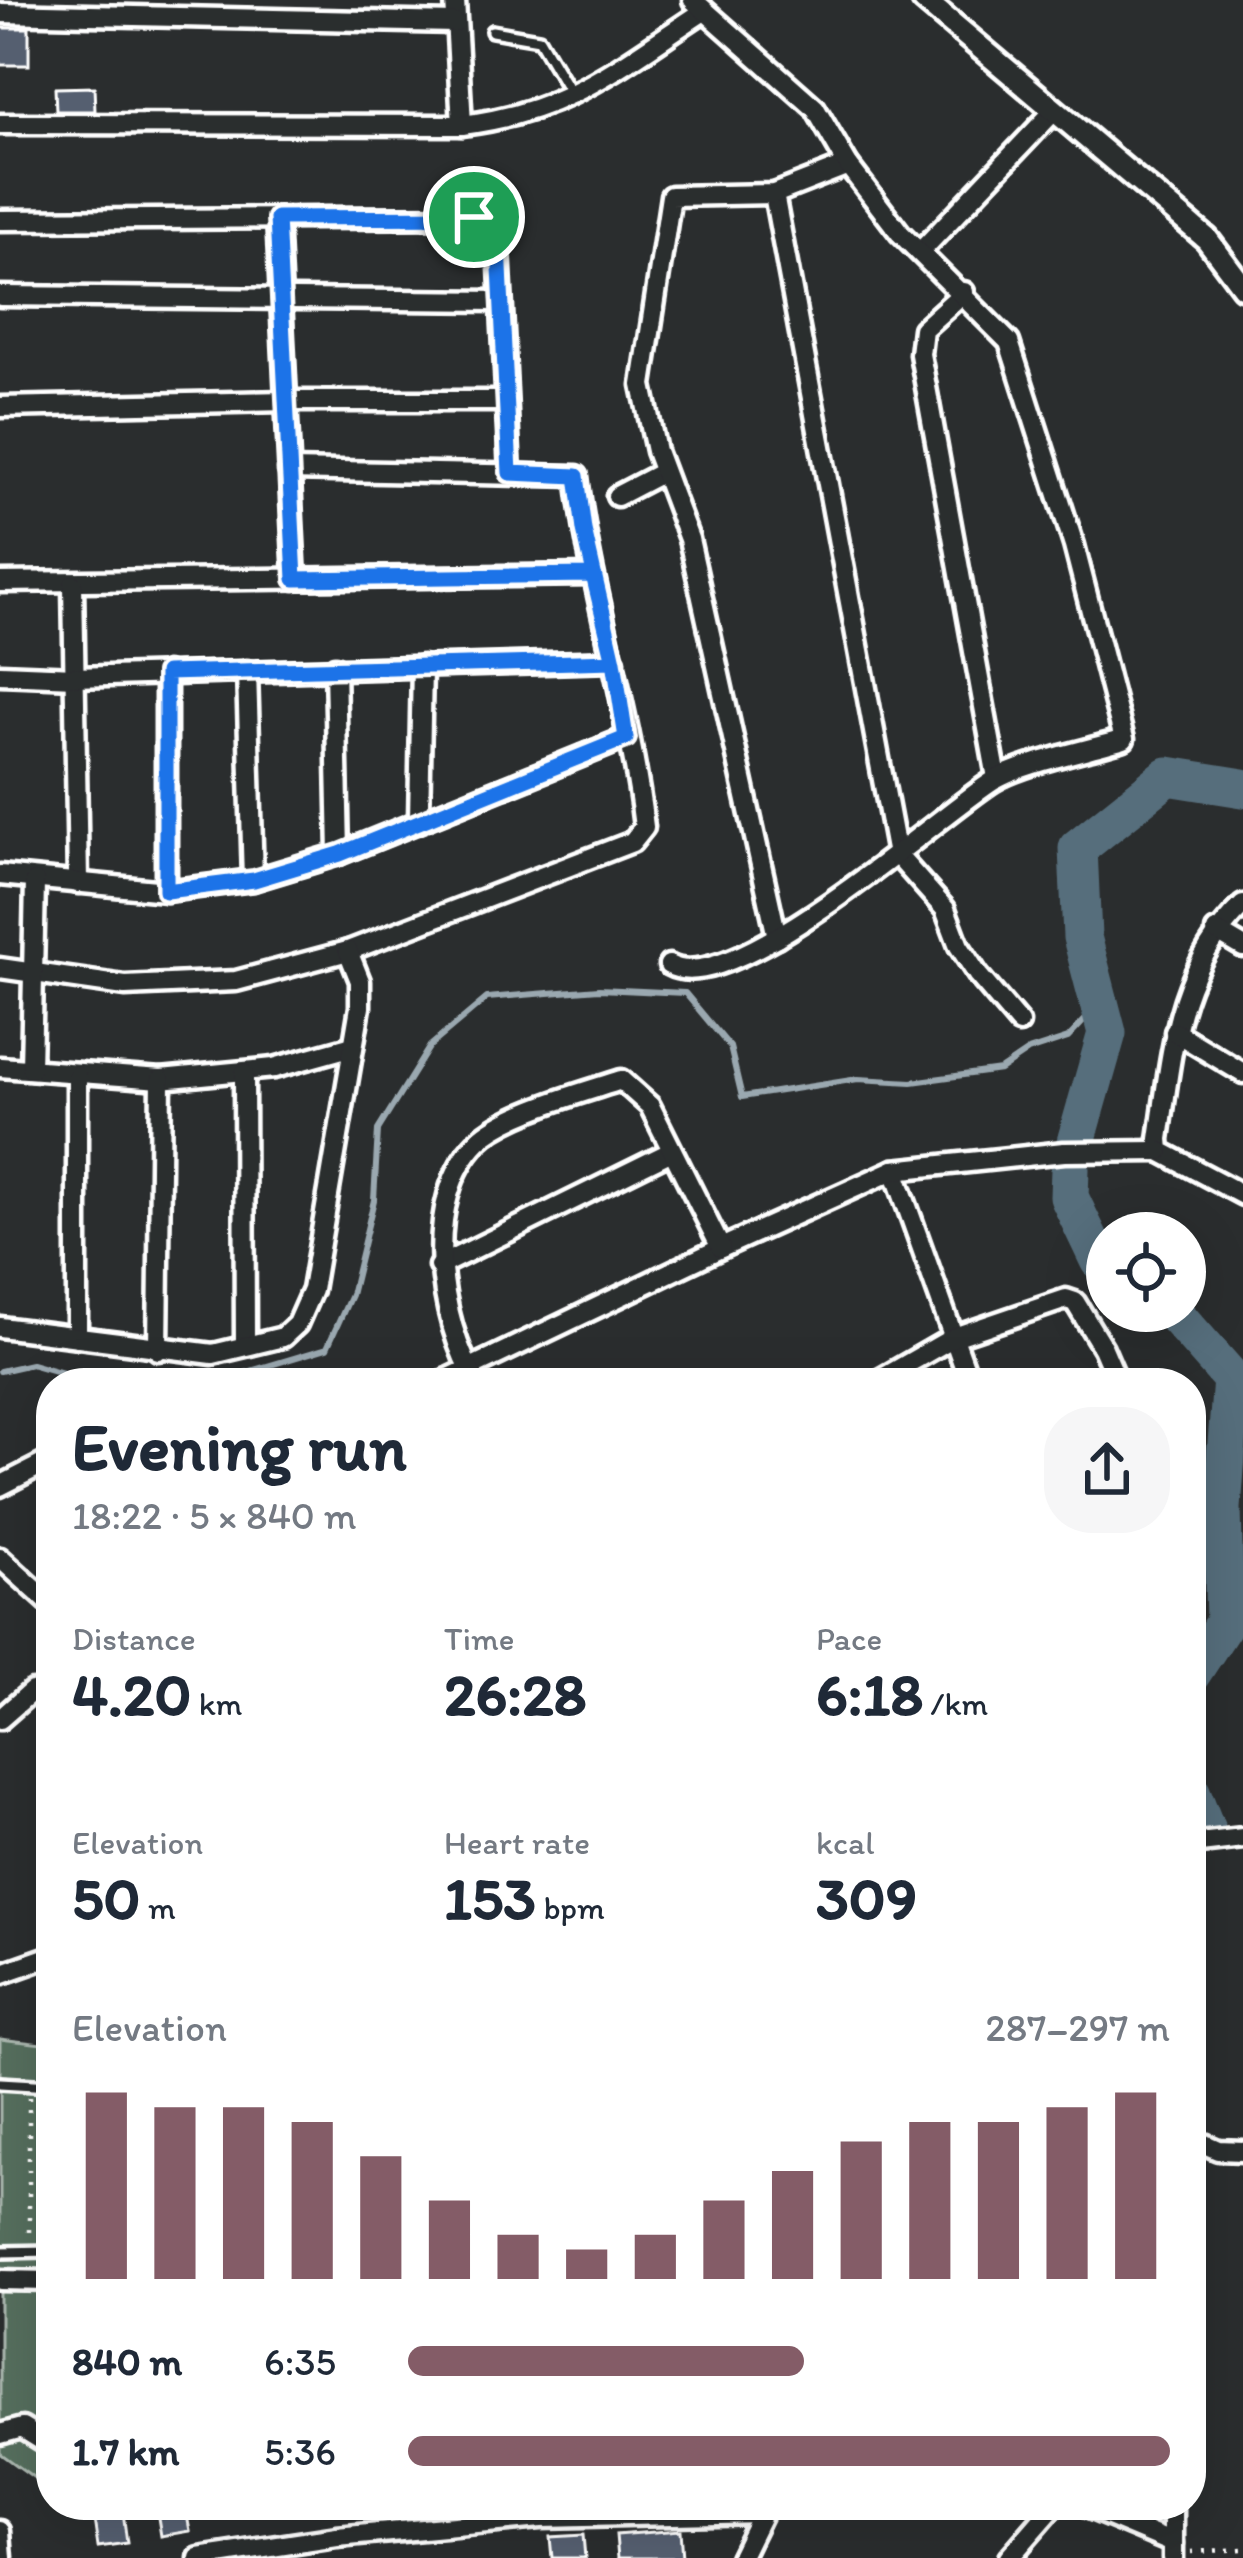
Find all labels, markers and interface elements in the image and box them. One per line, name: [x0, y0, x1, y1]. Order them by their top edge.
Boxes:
pin: [423, 166, 525, 268]
icon: arrive: [441, 184, 507, 250]
map controls: [1086, 1212, 1206, 1332]
button: locate: [1086, 1212, 1206, 1332]
text: Evening run: [72, 1407, 407, 1487]
button: share: [1044, 1407, 1170, 1533]
text: 18:22 · 5 × 840 m: [72, 1492, 356, 1539]
text: Distance: [72, 1619, 196, 1658]
text: Time: [444, 1619, 514, 1658]
text: Pace: [816, 1619, 882, 1658]
text: 4.20: [72, 1658, 191, 1730]
text: 26:28: [444, 1658, 586, 1730]
text: 6:18: [816, 1658, 923, 1730]
text: km: [191, 1684, 242, 1723]
text: /km: [923, 1684, 988, 1723]
text: Elevation: [72, 1823, 203, 1862]
text: Heart rate: [444, 1823, 590, 1862]
text: kcal: [816, 1823, 875, 1862]
text: 50: [72, 1862, 140, 1934]
text: 153: [444, 1862, 536, 1934]
text: 309: [816, 1862, 917, 1934]
text: m: [140, 1888, 176, 1927]
text: bpm: [536, 1888, 605, 1927]
text: Elevation: [72, 2004, 227, 2051]
text: 287–297 m: [985, 2004, 1170, 2051]
text: 840 m: [72, 2338, 182, 2385]
text: 6:35: [264, 2338, 336, 2385]
text: 1.7 km: [72, 2428, 179, 2475]
text: 5:36: [264, 2428, 336, 2475]

